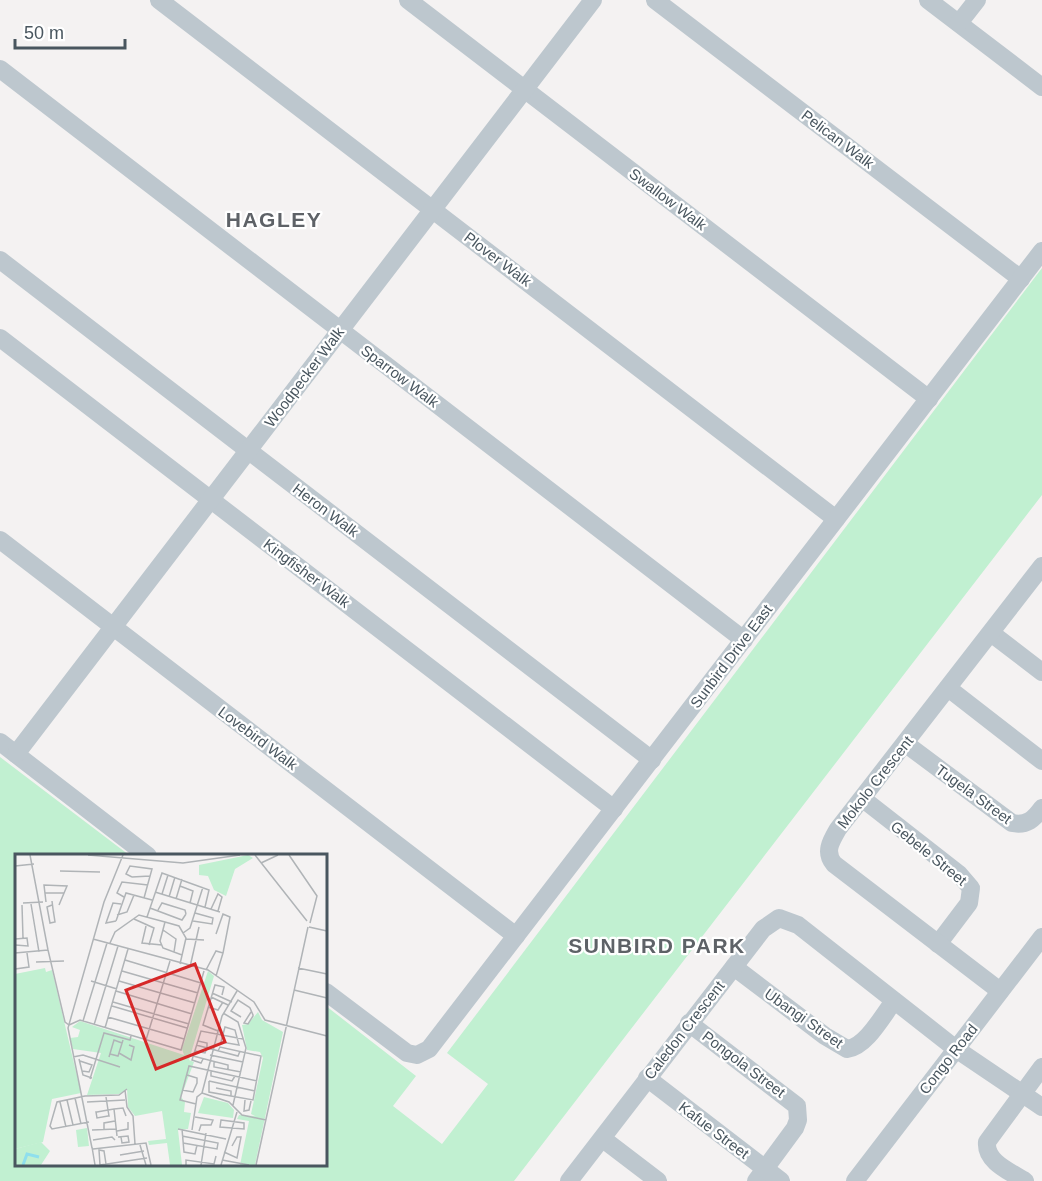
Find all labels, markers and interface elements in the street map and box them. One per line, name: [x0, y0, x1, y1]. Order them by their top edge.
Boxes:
scale bar: [15, 12, 124, 50]
text: 50 m: [24, 23, 64, 43]
street label: Pelican Walk: [798, 106, 878, 172]
street label: Swallow Walk: [626, 165, 710, 234]
district label: HAGLEY: [226, 208, 322, 231]
street label: Plover Walk: [461, 228, 535, 290]
street label: Woodpecker Walk: [261, 323, 347, 430]
street label: Sparrow Walk: [358, 341, 443, 411]
street label: Heron Walk: [290, 480, 363, 540]
street label: Kingfisher Walk: [260, 535, 354, 611]
street label: Sunbird Drive East: [687, 600, 776, 711]
street label: Lovebird Walk: [215, 703, 301, 774]
street label: Mokolo Crescent: [834, 732, 917, 832]
street label: Tugela Street: [933, 761, 1016, 828]
street label: Gebele Street: [888, 817, 971, 889]
inset map: [15, 854, 327, 1166]
district label: SUNBIRD PARK: [568, 934, 746, 957]
street label: Caledon Crescent: [640, 977, 728, 1083]
street label: Ubangi Street: [762, 985, 847, 1052]
street label: Congo Road: [915, 1021, 981, 1097]
street label: Pongola Street: [699, 1027, 789, 1101]
street label: Kafue Street: [676, 1098, 753, 1162]

